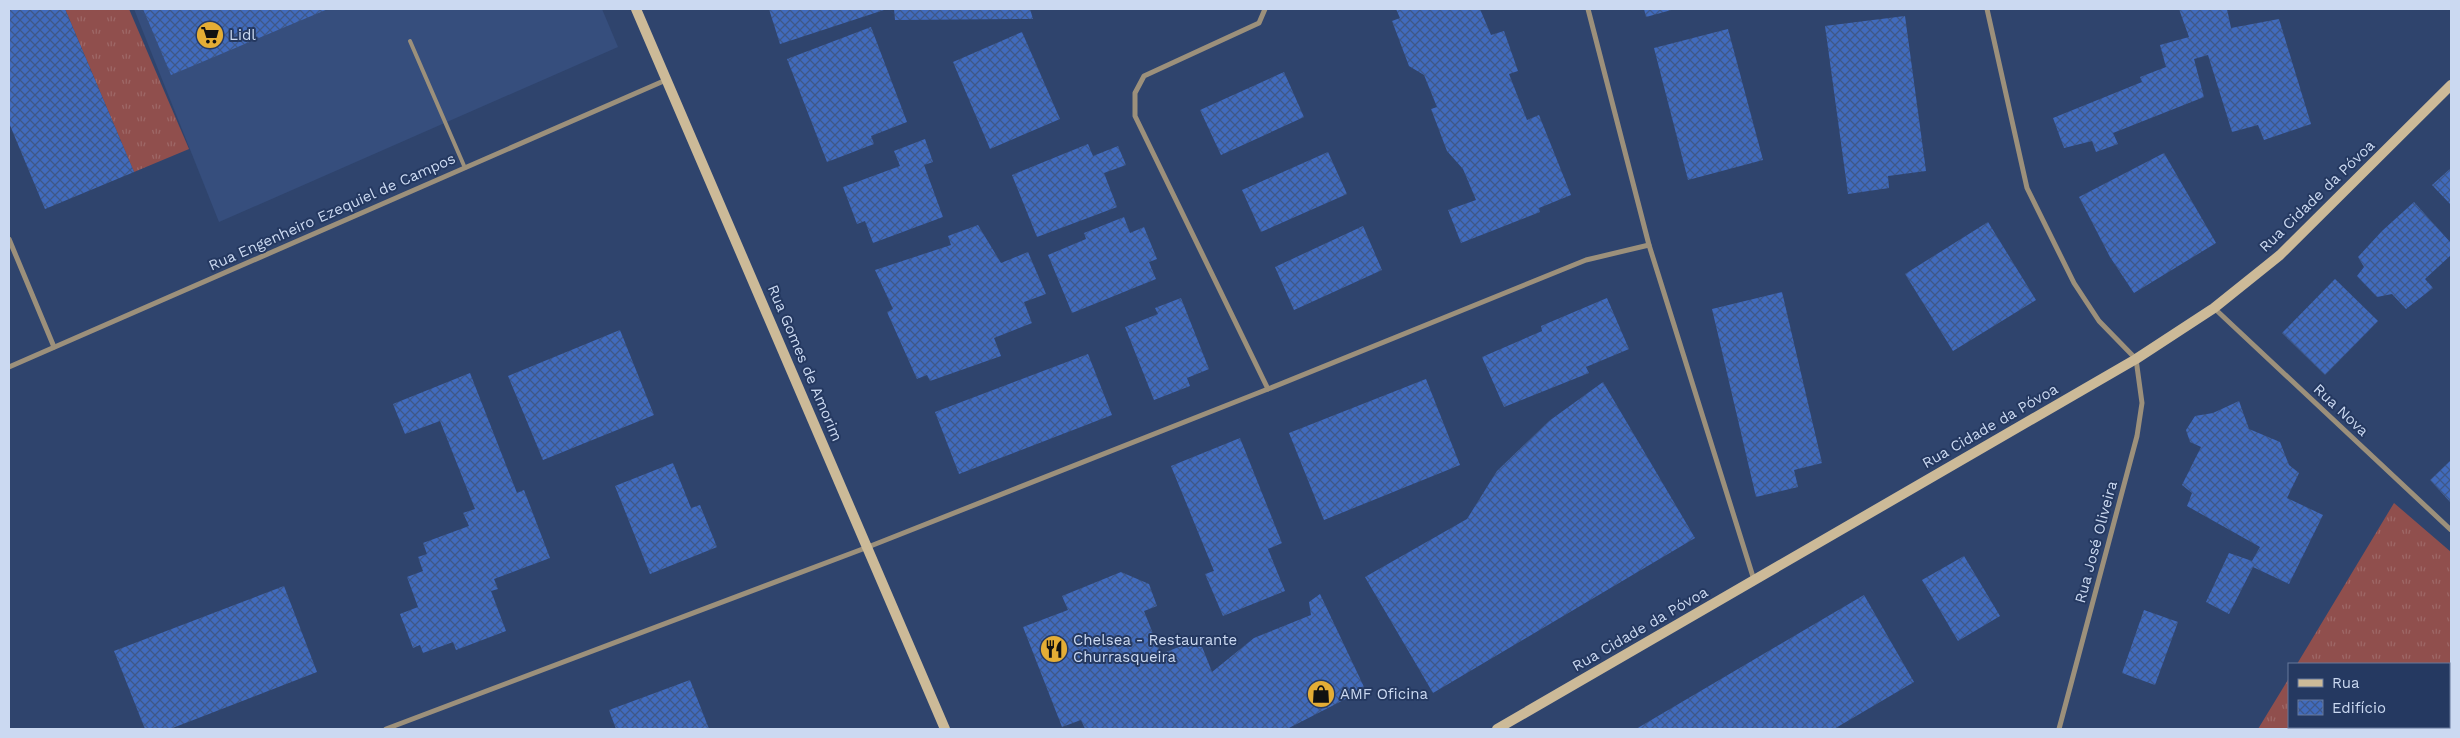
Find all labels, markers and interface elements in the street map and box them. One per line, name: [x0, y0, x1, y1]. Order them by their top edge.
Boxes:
supermarket icon: Lidl: [195, 20, 225, 50]
place label: Lidl: [229, 26, 256, 44]
street label: Rua Cidade da Póvoa: [2255, 136, 2379, 256]
street label: Rua Engenheiro Ezequiel de Campos: [206, 149, 458, 275]
street label: Rua Gomes de Amorim: [764, 282, 846, 444]
street label: Rua Cidade da Póvoa: [1919, 380, 2061, 472]
street label: Rua Nova: [2310, 380, 2372, 440]
street label: Rua José Oliveira: [2071, 478, 2121, 605]
street label: Rua Cidade da Póvoa: [1569, 583, 1711, 675]
place label: Chelsea - Restaurante Churrasqueira: [1073, 631, 1237, 666]
restaurant icon: Chelsea - Restaurante Churrasqueira: [1039, 634, 1069, 664]
legend: [2288, 663, 2450, 728]
text: Rua: [2332, 674, 2360, 692]
shop icon: AMF Oficina: [1306, 679, 1336, 709]
place label: AMF Oficina: [1340, 685, 1428, 703]
text: Edifício: [2332, 699, 2386, 717]

